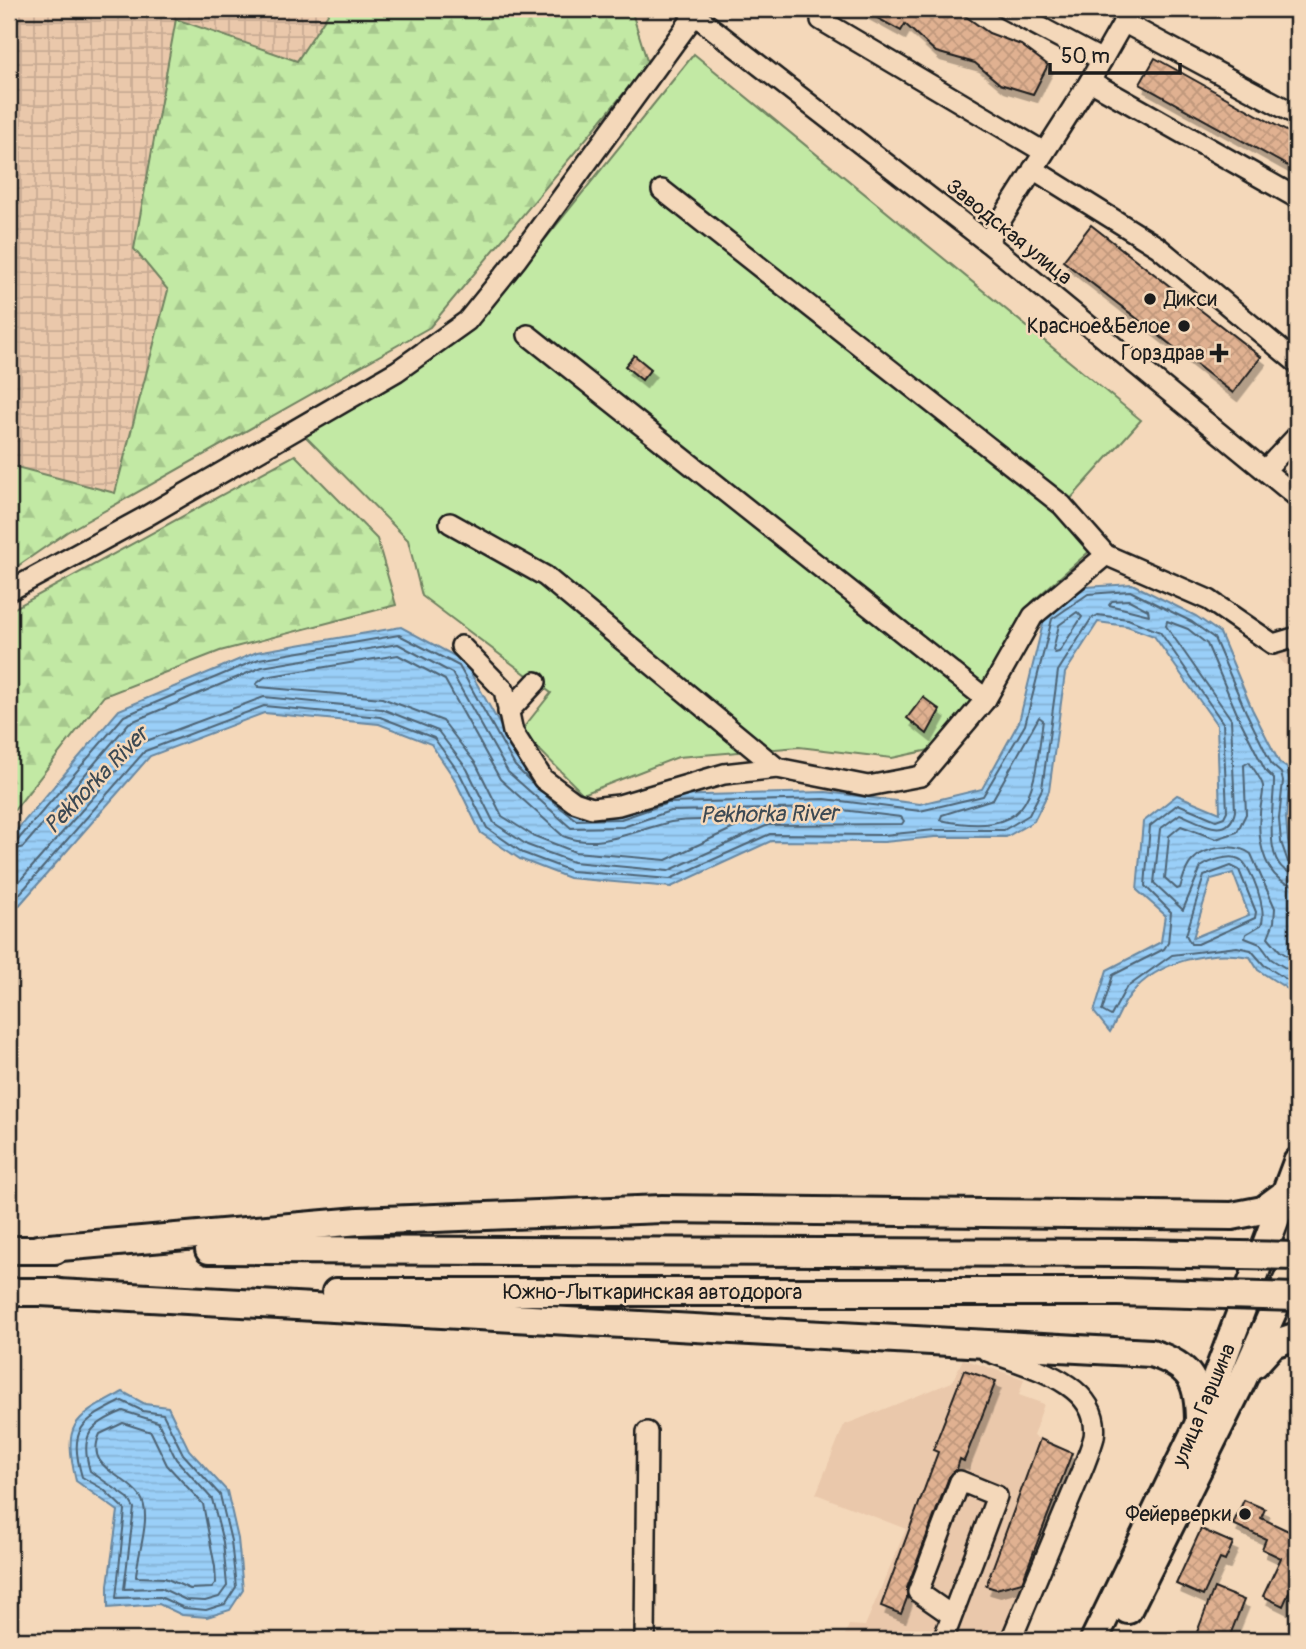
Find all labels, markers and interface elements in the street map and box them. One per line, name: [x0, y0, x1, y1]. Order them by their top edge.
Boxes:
scale bar: [1050, 32, 1180, 76]
text: 50 m: [1061, 43, 1110, 70]
street label: Заводская улица: [940, 173, 1078, 291]
place label: Дикси: [1163, 286, 1217, 313]
marker: Дикси: [1142, 291, 1158, 307]
place label: Красное&Белое: [1027, 313, 1171, 340]
marker: Красное&Белое: [1176, 318, 1192, 334]
place label: Горздрав: [1121, 340, 1205, 367]
marker: Горздрав: [1211, 345, 1227, 361]
water label: Pekhorka River: [38, 718, 156, 840]
water label: Pekhorka River: [700, 798, 841, 830]
street label: Южно-Лыткаринская автодорога: [504, 1279, 802, 1306]
street label: улица Гаршина: [1166, 1339, 1242, 1472]
place label: Фейерверки: [1125, 1501, 1231, 1528]
marker: Фейерверки: [1237, 1506, 1253, 1522]

